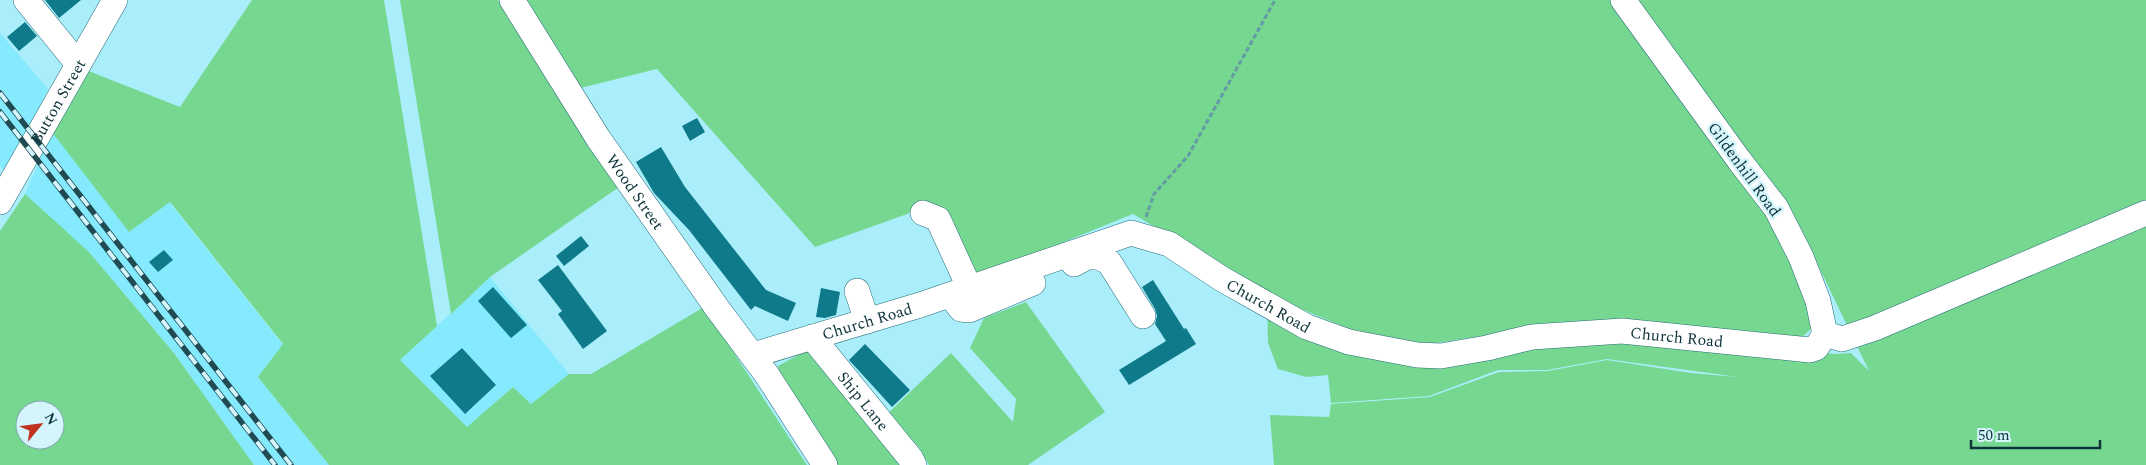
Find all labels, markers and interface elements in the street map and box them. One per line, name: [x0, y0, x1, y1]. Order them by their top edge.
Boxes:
street label: Button Street: [24, 54, 92, 149]
street label: Gildenhill Road: [1702, 117, 1787, 222]
street label: Wood Street: [600, 149, 670, 235]
street label: Church Road: [1222, 273, 1315, 340]
street label: Church Road: [819, 297, 915, 347]
street label: Church Road: [1629, 321, 1724, 354]
street label: Ship Lane: [831, 366, 895, 436]
north arrow: [15, 400, 65, 450]
text: N: [39, 409, 63, 429]
scale bar: [1971, 418, 2100, 450]
text: 50 m: [1978, 424, 2010, 447]

